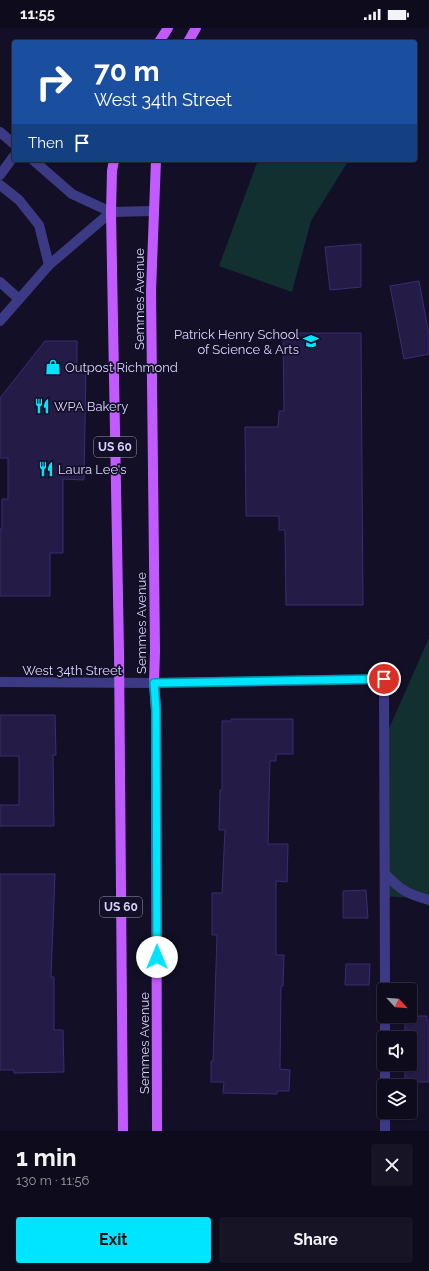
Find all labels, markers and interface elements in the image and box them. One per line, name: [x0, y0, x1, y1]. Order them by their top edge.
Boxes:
text: 11:55: [20, 5, 55, 23]
text: 70 m: [94, 55, 160, 88]
icon: right: [28, 56, 80, 108]
text: West 34th Street: [94, 89, 232, 110]
icon: arrive: [71, 132, 93, 154]
text: Then: [28, 134, 63, 152]
street label: Semmes Avenue: [132, 248, 147, 350]
place label: Patrick Henry School of Science & Arts: [174, 327, 299, 357]
school or university icon: Patrick Henry School of Science & Arts: [302, 332, 320, 350]
shop icon: Outpost Richmond: [44, 358, 62, 376]
place label: Outpost Richmond: [65, 360, 178, 375]
restaurant icon: WPA Bakery: [33, 397, 51, 415]
place label: WPA Bakery: [54, 399, 128, 414]
road number: US 60: [94, 437, 136, 457]
restaurant icon: Laura Lee's: [37, 460, 55, 478]
place label: Laura Lee's: [58, 462, 127, 477]
street label: Semmes Avenue: [134, 572, 149, 674]
pin: [367, 662, 401, 696]
street label: West 34th Street: [22, 663, 122, 678]
icon: arrive: [373, 668, 395, 690]
road number: US 60: [100, 897, 142, 917]
position arrow: [136, 936, 178, 978]
north arrow: [377, 983, 417, 1023]
map controls: [377, 983, 417, 1119]
street label: Semmes Avenue: [137, 992, 152, 1094]
button: sound: [377, 1031, 417, 1071]
button: layers: [377, 1079, 417, 1119]
text: 1 min: [16, 1143, 77, 1172]
button: close: [371, 1144, 413, 1186]
text: 130 m · 11:56: [16, 1173, 89, 1188]
button: Exit: [16, 1217, 211, 1263]
button: Share: [219, 1217, 413, 1263]

